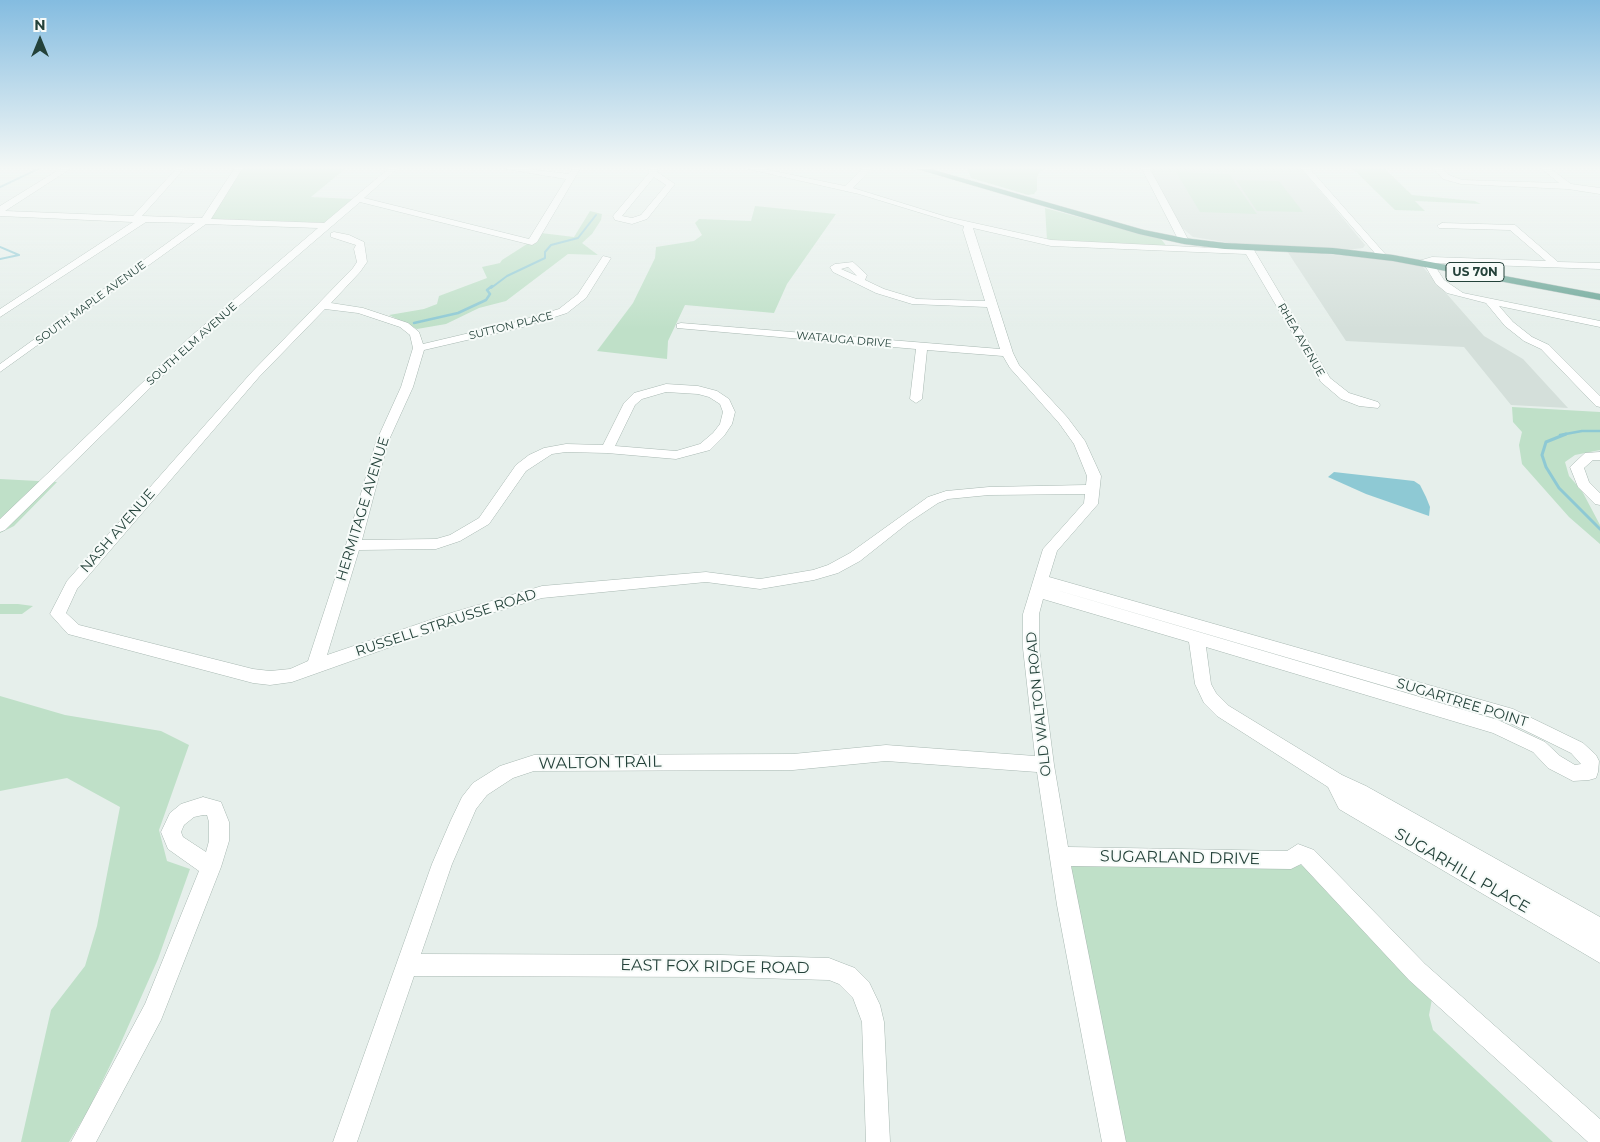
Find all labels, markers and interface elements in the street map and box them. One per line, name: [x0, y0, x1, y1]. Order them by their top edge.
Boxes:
north arrow: [15, 15, 65, 65]
text: N: [34, 16, 46, 34]
street label: SOUTH MAPLE AVENUE: [33, 259, 149, 347]
road number: US 70N: [1446, 262, 1504, 282]
street label: SOUTH ELM AVENUE: [144, 300, 240, 388]
street label: RHEA AVENUE: [1275, 301, 1327, 379]
street label: SUTTON PLACE: [468, 309, 554, 343]
street label: WATAUGA DRIVE: [796, 329, 892, 351]
street label: HERMITAGE AVENUE: [333, 435, 393, 583]
street label: NASH AVENUE: [77, 486, 159, 576]
street label: RUSSELL STRAUSSE ROAD: [353, 586, 539, 660]
street label: OLD WALTON ROAD: [1023, 631, 1055, 777]
street label: SUGARTREE POINT: [1394, 675, 1530, 731]
street label: WALTON TRAIL: [538, 752, 662, 774]
street label: SUGARHILL PLACE: [1391, 824, 1533, 918]
street label: SUGARLAND DRIVE: [1100, 847, 1260, 869]
street label: EAST FOX RIDGE ROAD: [620, 956, 810, 978]

